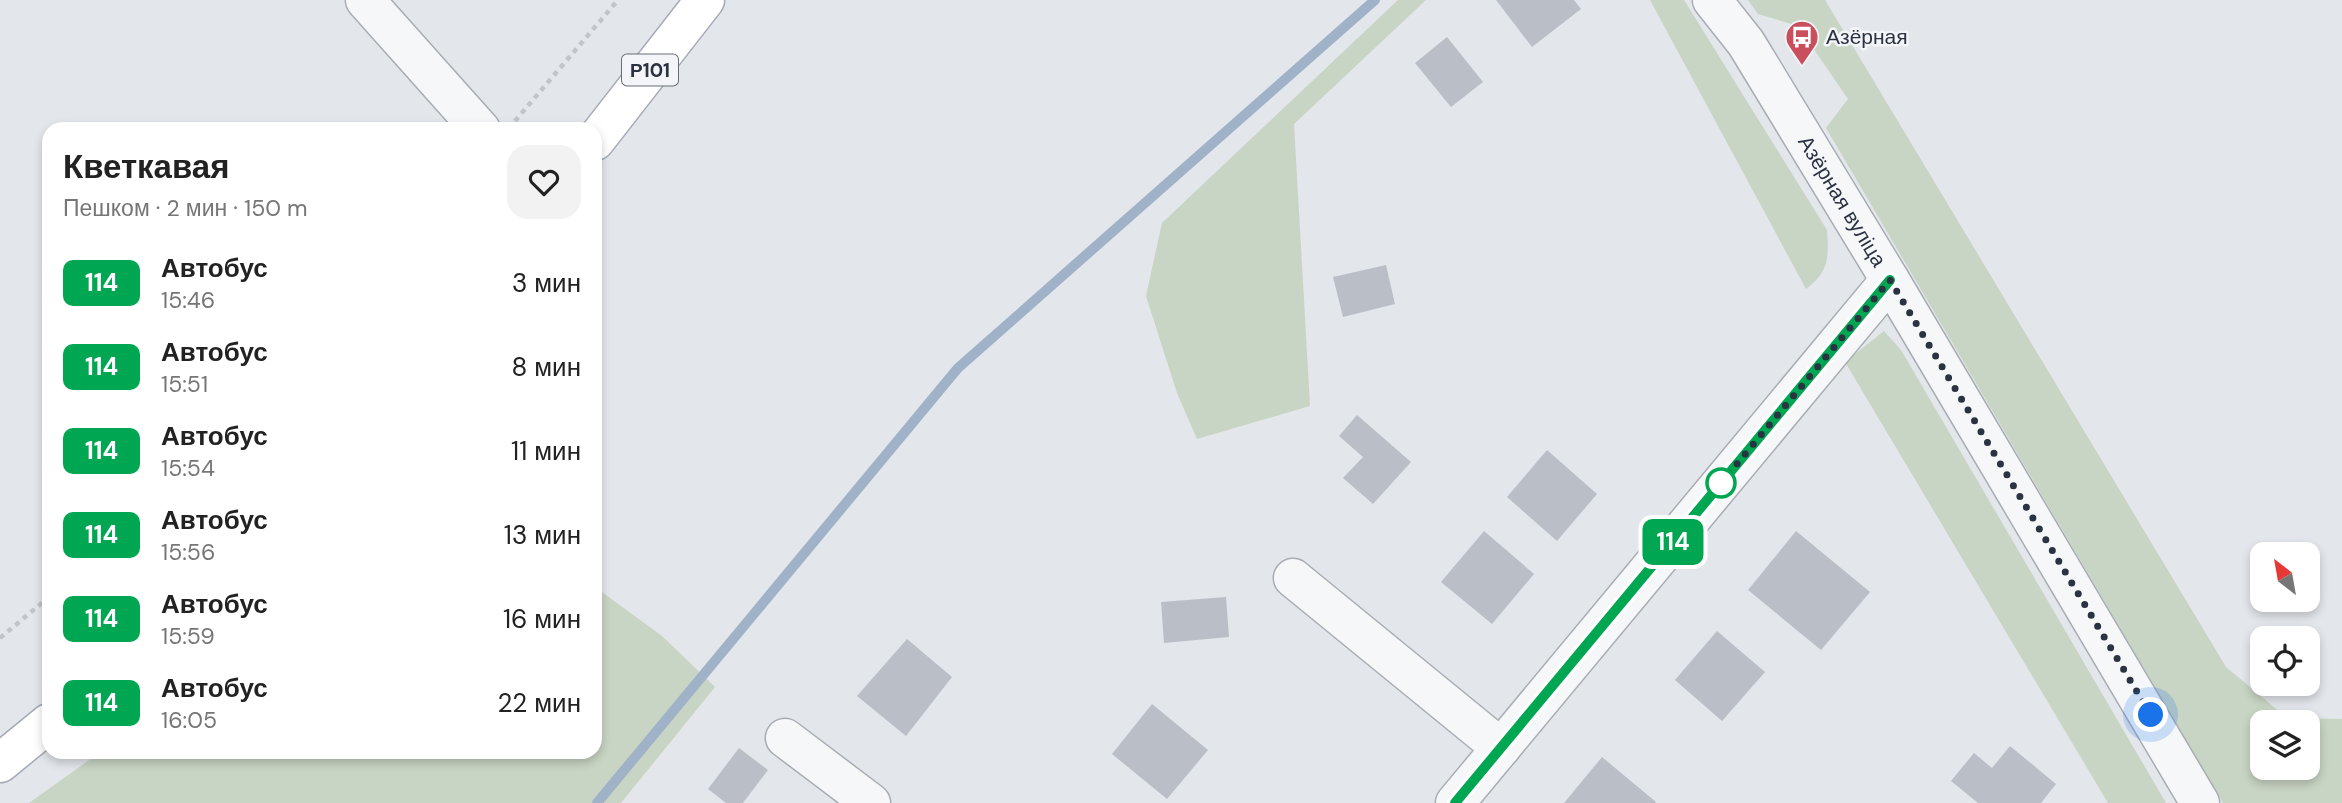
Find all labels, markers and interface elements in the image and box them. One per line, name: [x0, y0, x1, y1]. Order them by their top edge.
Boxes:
bus stop icon: Азёрная: [1783, 18, 1821, 67]
place label: Азёрная: [1826, 23, 1908, 51]
road number: Р101: [622, 54, 678, 86]
street label: Азёрная вуліца: [1792, 130, 1893, 272]
text: Кветкавая: [63, 145, 229, 188]
button: heart: [507, 145, 581, 219]
text: Пешком · 2 мин · 150 m: [63, 193, 308, 223]
text: Автобус: [161, 251, 268, 285]
text: 3 мин: [512, 266, 581, 300]
text: 114: [85, 267, 118, 298]
text: 15:46: [161, 285, 215, 315]
text: Автобус: [161, 335, 268, 369]
text: 8 мин: [512, 350, 581, 384]
text: 114: [85, 351, 118, 382]
text: 15:51: [161, 369, 208, 399]
text: Автобус: [161, 419, 268, 453]
text: 11 мин: [511, 434, 581, 468]
text: 114: [85, 435, 118, 466]
text: 15:54: [161, 453, 215, 483]
unlabelled marker: [1706, 468, 1736, 498]
text: Автобус: [161, 503, 268, 537]
text: 13 мин: [504, 518, 581, 552]
text: 114: [85, 519, 118, 550]
line badge: 114: [1633, 519, 1713, 565]
text: 114: [1656, 526, 1690, 557]
text: 15:56: [161, 537, 215, 567]
north arrow: [2250, 542, 2320, 612]
map controls: [2250, 542, 2320, 780]
text: Автобус: [161, 587, 268, 621]
text: 16 мин: [503, 602, 581, 636]
text: 114: [85, 603, 118, 634]
text: 15:59: [161, 621, 215, 651]
button: locate: [2250, 626, 2320, 696]
text: Автобус: [161, 671, 268, 705]
text: 22 мин: [497, 686, 581, 720]
text: 114: [85, 687, 118, 718]
your location: [2133, 697, 2168, 732]
text: 16:05: [161, 705, 217, 735]
button: layers: [2250, 710, 2320, 780]

